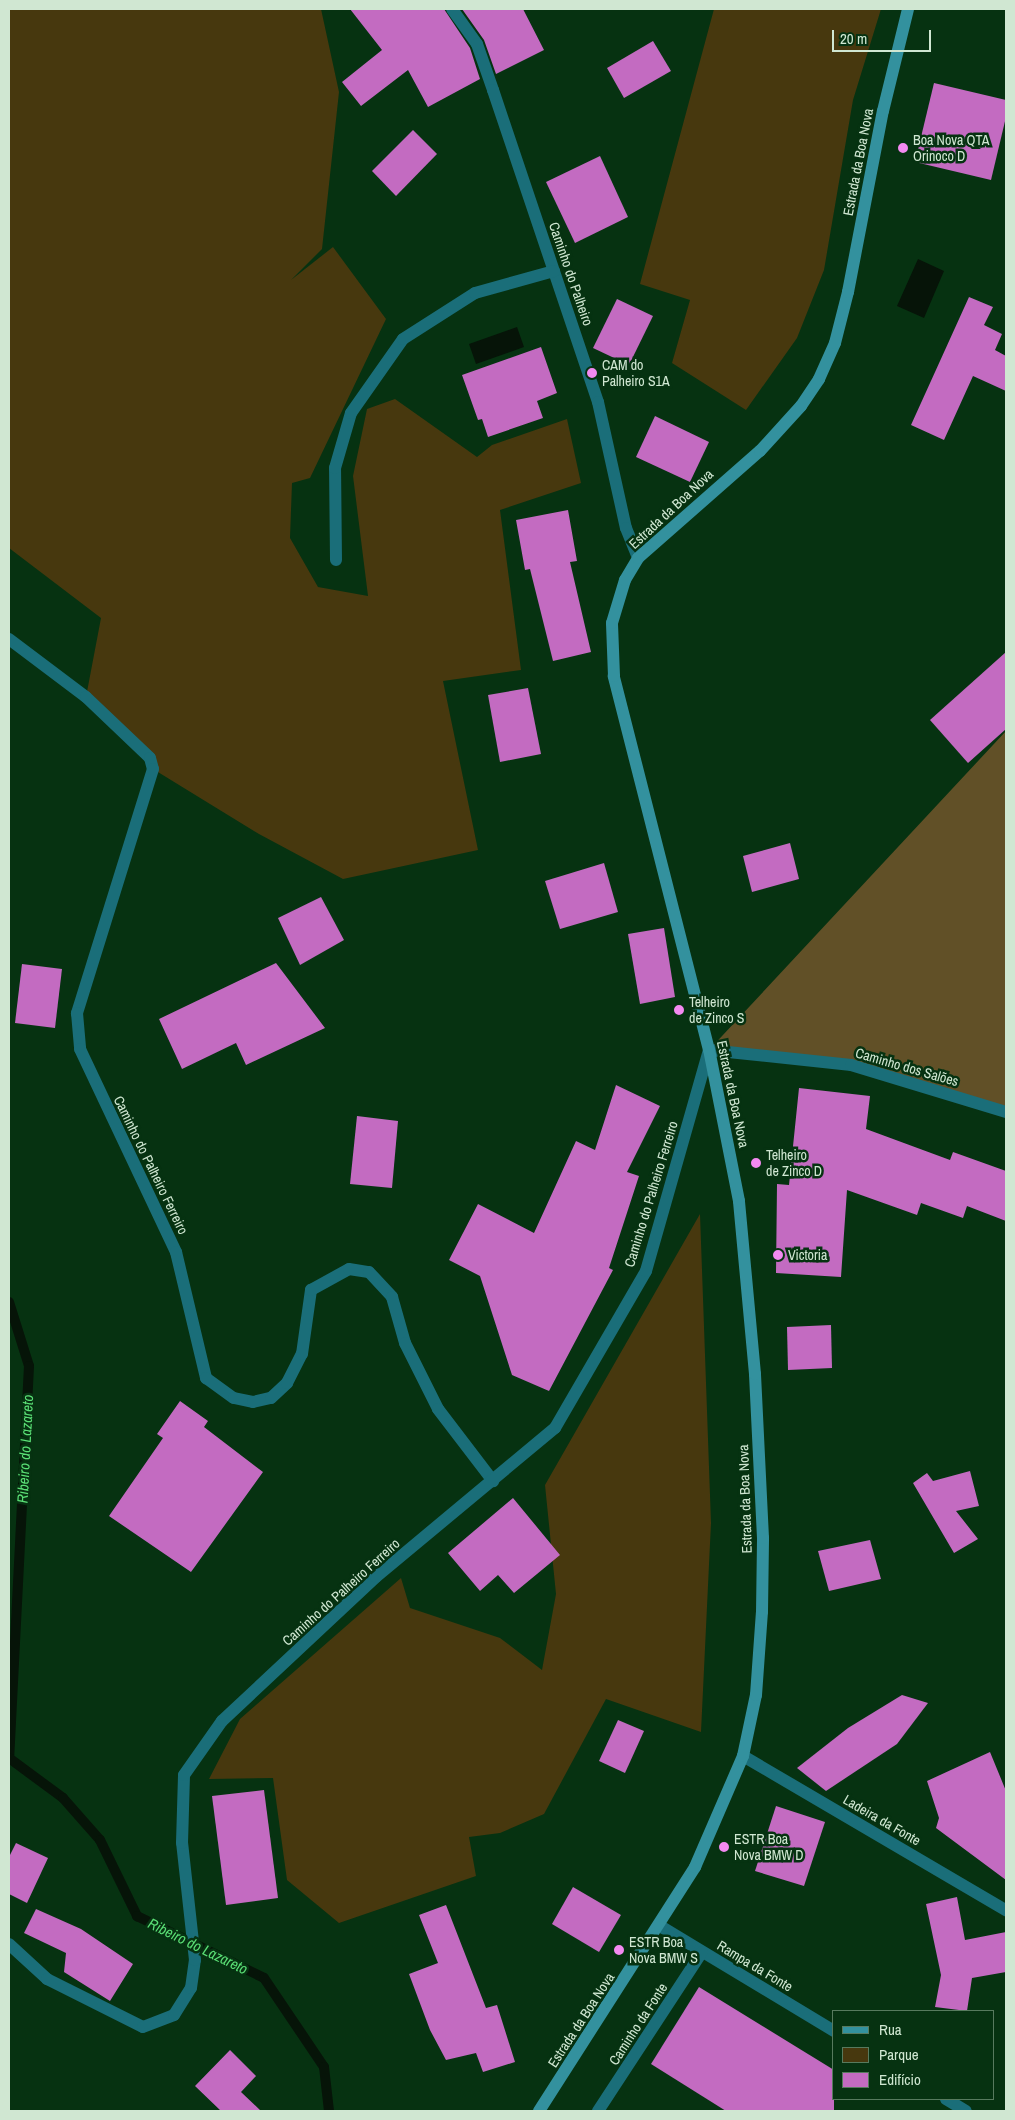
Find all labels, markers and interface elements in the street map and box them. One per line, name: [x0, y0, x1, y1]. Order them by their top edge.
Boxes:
scale bar: [835, 20, 934, 52]
text: 20 m: [840, 28, 867, 49]
street label: Estrada da Boa Nova: [839, 107, 877, 217]
place label: Boa Nova QTA Orinoco D: [913, 132, 989, 164]
marker: Boa Nova QTA Orinoco D: [897, 142, 909, 154]
street label: Caminho do Palheiro: [545, 220, 597, 328]
place label: CAM do Palheiro S1A: [602, 357, 670, 390]
marker: CAM do Palheiro S1A: [586, 367, 598, 379]
street label: Estrada da Boa Nova: [625, 466, 717, 552]
place label: Telheiro de Zinco S: [689, 994, 745, 1026]
marker: Telheiro de Zinco S: [673, 1004, 685, 1016]
street label: Estrada da Boa Nova: [713, 1039, 753, 1149]
street label: Caminho dos Salões: [853, 1044, 961, 1090]
street label: Caminho do Palheiro Ferreiro: [110, 1093, 192, 1237]
street label: Caminho do Palheiro Ferreiro: [621, 1119, 681, 1269]
place label: Telheiro de Zinco D: [766, 1147, 822, 1180]
marker: Telheiro de Zinco D: [750, 1157, 762, 1169]
place label: Victoria: [788, 1247, 827, 1263]
marker: Victoria: [772, 1249, 784, 1261]
water label: Ribeiro do Lazareto: [13, 1394, 37, 1504]
street label: Estrada da Boa Nova: [735, 1444, 755, 1554]
street label: Caminho do Palheiro Ferreiro: [279, 1535, 403, 1649]
street label: Ladeira da Fonte: [840, 1791, 924, 1849]
place label: ESTR Boa Nova BMW D: [734, 1831, 804, 1864]
marker: ESTR Boa Nova BMW D: [718, 1841, 730, 1853]
water label: Ribeiro do Lazareto: [145, 1914, 251, 1978]
place label: ESTR Boa Nova BMW S: [629, 1934, 698, 1966]
street label: Rampa da Fonte: [714, 1937, 796, 1995]
marker: ESTR Boa Nova BMW S: [613, 1944, 625, 1956]
street label: Estrada da Boa Nova: [544, 1970, 618, 2070]
street label: Caminho da Fonte: [605, 1980, 671, 2068]
legend: [832, 2010, 995, 2100]
text: Rua: [879, 2019, 902, 2040]
text: Parque: [879, 2044, 919, 2065]
text: Edifício: [879, 2069, 921, 2090]

